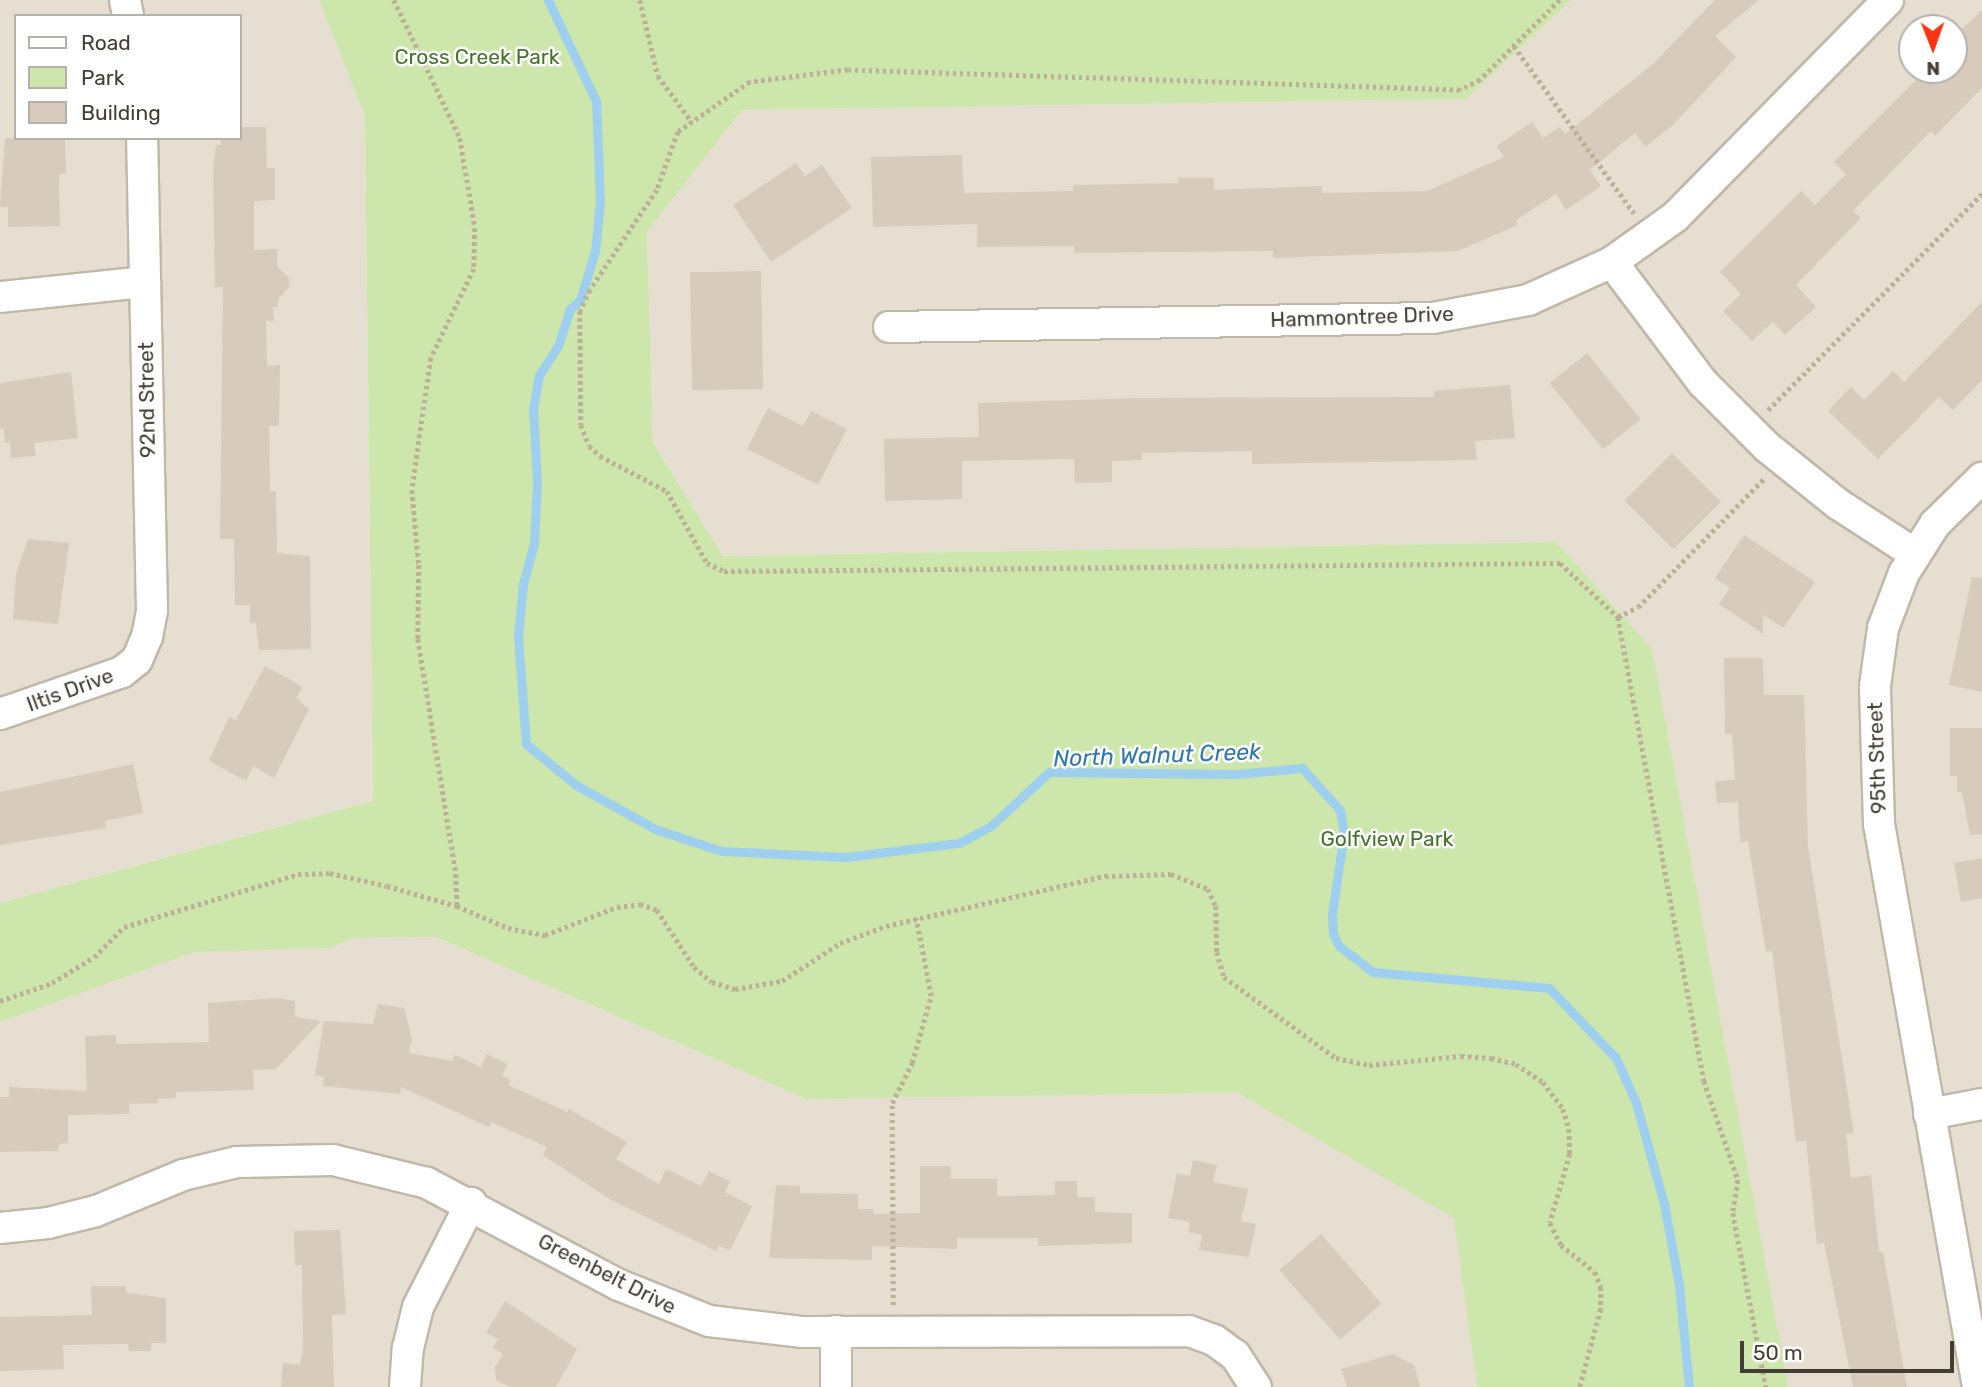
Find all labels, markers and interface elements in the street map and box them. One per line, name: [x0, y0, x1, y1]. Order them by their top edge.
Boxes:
legend: [14, 14, 242, 140]
north arrow: [1898, 14, 1968, 84]
text: Road: [81, 30, 131, 55]
park label: Cross Creek Park: [394, 44, 560, 70]
text: N: [1926, 57, 1940, 80]
text: Park: [81, 65, 125, 90]
text: Building: [81, 100, 161, 125]
street label: Hammontree Drive: [1270, 301, 1454, 333]
street label: 92nd Street: [133, 342, 161, 458]
street label: Iltis Drive: [23, 663, 117, 717]
street label: 95th Street: [1862, 702, 1892, 814]
water label: North Walnut Creek: [1053, 738, 1261, 772]
park label: Golfview Park: [1320, 826, 1454, 852]
street label: Greenbelt Drive: [534, 1228, 680, 1320]
scale bar: [1744, 1328, 1958, 1372]
text: 50 m: [1753, 1340, 1803, 1365]

